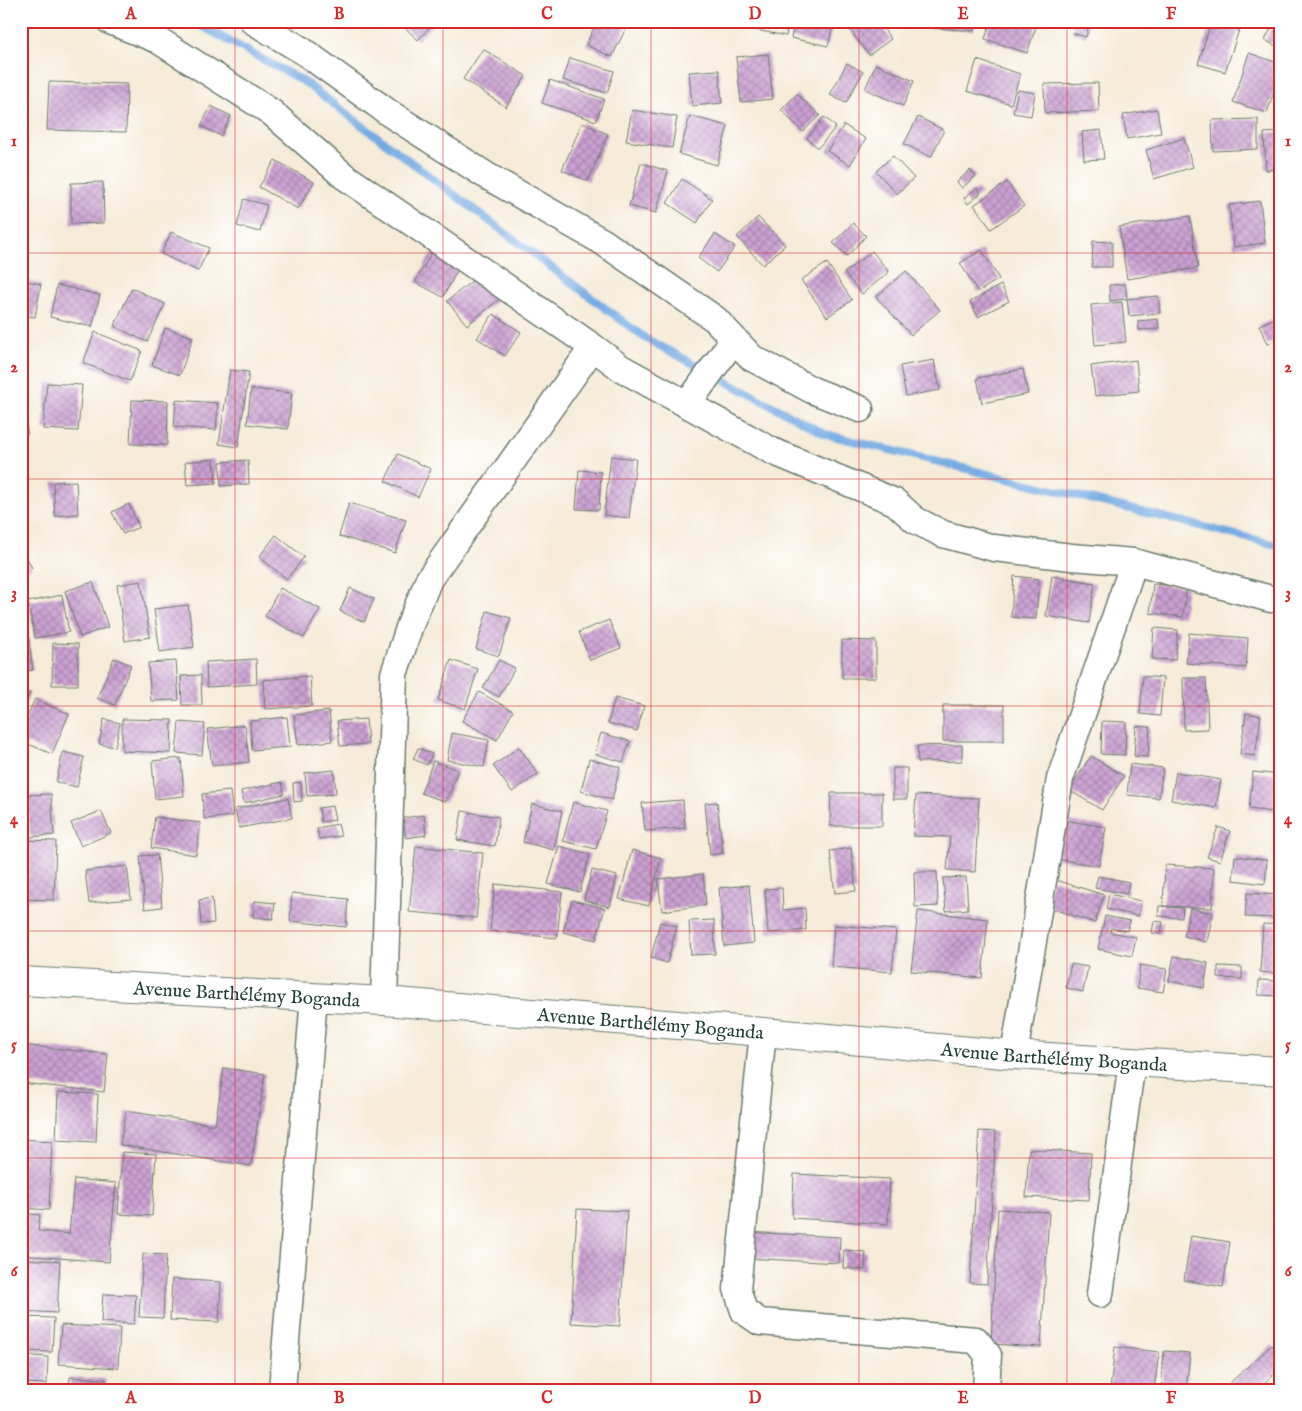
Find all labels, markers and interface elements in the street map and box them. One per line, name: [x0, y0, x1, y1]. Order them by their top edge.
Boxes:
text: A: [125, 5, 138, 25]
text: B: [334, 5, 345, 25]
text: C: [541, 5, 553, 25]
text: D: [749, 5, 762, 25]
text: E: [957, 5, 969, 25]
text: F: [1166, 5, 1177, 25]
text: 1: [11, 132, 17, 152]
text: 1: [1285, 132, 1291, 152]
text: 2: [10, 358, 18, 378]
text: 2: [1284, 358, 1292, 378]
text: 3: [11, 584, 17, 604]
text: 3: [1285, 584, 1291, 604]
text: 4: [10, 810, 19, 830]
text: 4: [1284, 810, 1293, 830]
street label: Avenue Barthélémy Boganda: [132, 977, 361, 1014]
street label: Avenue Barthélémy Boganda: [535, 1003, 765, 1046]
text: 5: [11, 1036, 17, 1056]
text: 5: [1285, 1036, 1291, 1056]
street label: Avenue Barthélémy Boganda: [939, 1038, 1169, 1078]
text: 6: [11, 1262, 19, 1282]
text: 6: [1285, 1262, 1293, 1282]
text: A: [125, 1389, 138, 1409]
text: B: [334, 1389, 345, 1409]
text: C: [541, 1389, 553, 1409]
text: D: [749, 1389, 762, 1409]
text: E: [957, 1389, 969, 1409]
text: F: [1166, 1389, 1177, 1409]

